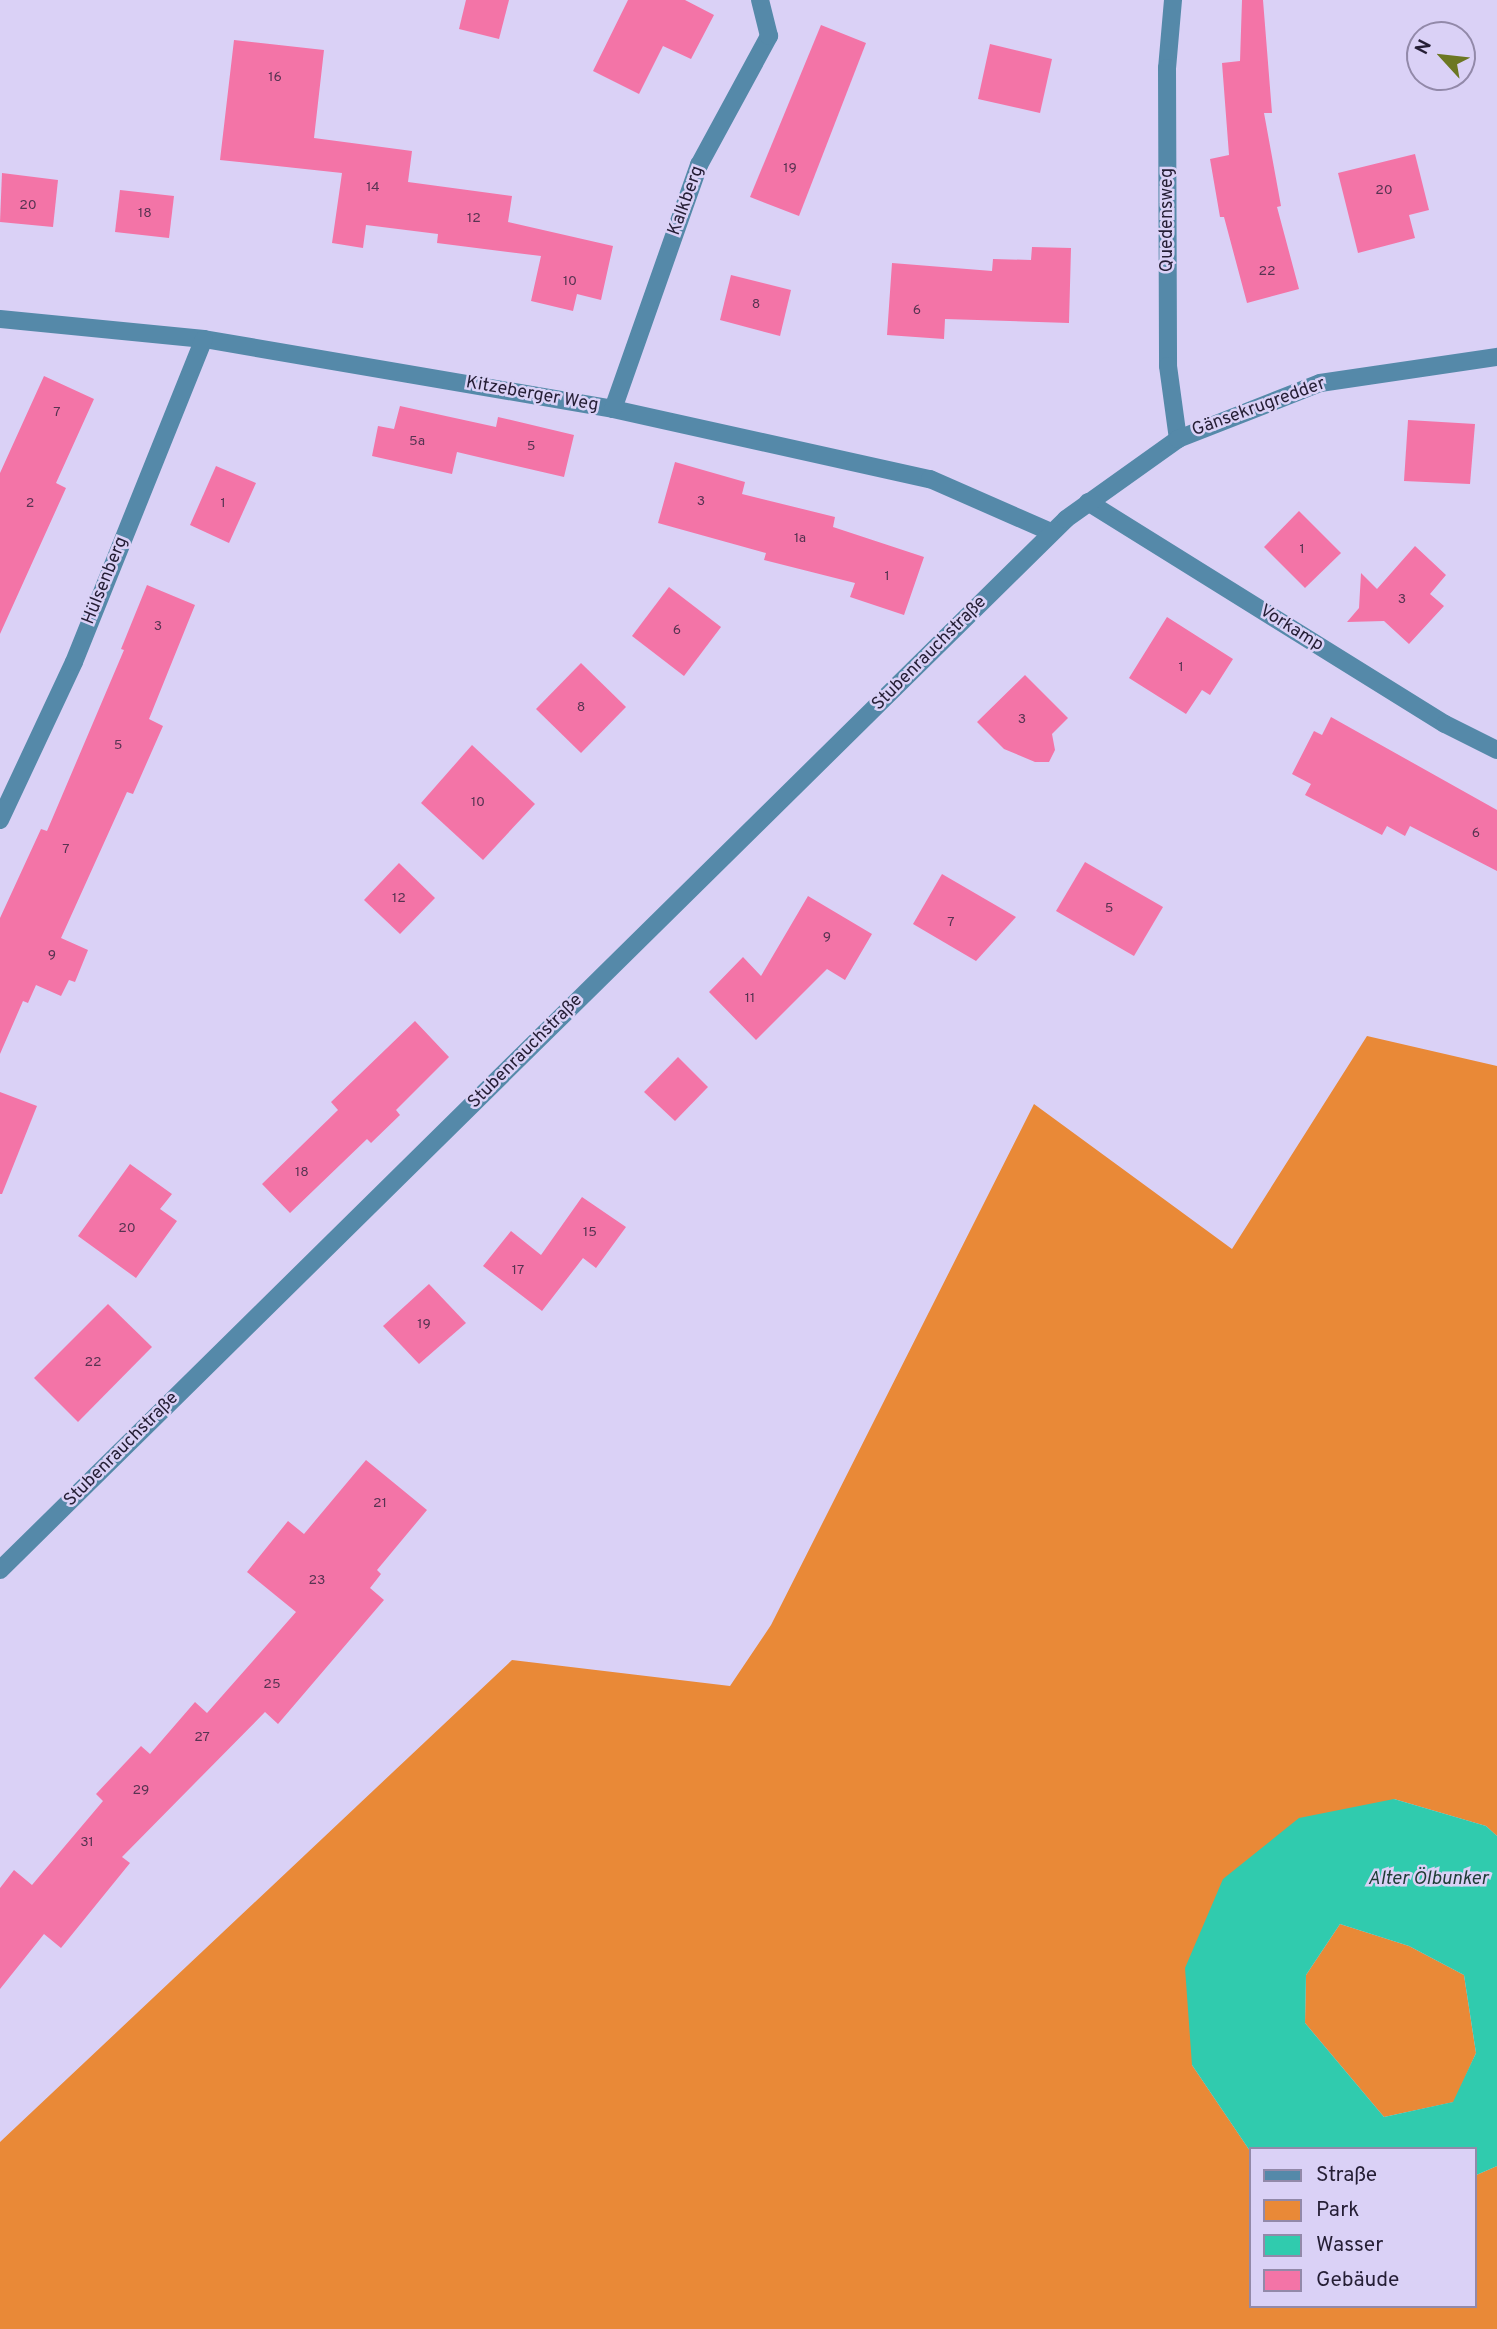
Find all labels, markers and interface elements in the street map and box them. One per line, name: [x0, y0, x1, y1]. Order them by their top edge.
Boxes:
north arrow: [1406, 21, 1476, 91]
text: N: [1410, 36, 1438, 59]
house number: 16: [268, 70, 282, 86]
house number: 19: [783, 161, 797, 177]
street label: Kalkberg: [664, 163, 710, 239]
street label: Quedensweg: [1157, 168, 1179, 272]
house number: 14: [366, 180, 380, 196]
house number: 20: [1375, 183, 1393, 199]
house number: 20: [19, 198, 37, 214]
house number: 18: [138, 206, 152, 222]
house number: 12: [467, 211, 481, 227]
house number: 22: [1258, 264, 1276, 280]
house number: 10: [563, 274, 577, 290]
house number: 8: [752, 297, 760, 313]
house number: 6: [913, 303, 921, 319]
street label: Kitzeberger Weg: [464, 373, 600, 417]
street label: Gänsekrugredder: [1189, 374, 1329, 442]
house number: 7: [53, 405, 61, 421]
house number: 5a: [409, 434, 425, 450]
house number: 5: [527, 439, 535, 455]
house number: 3: [697, 494, 705, 510]
house number: 2: [26, 496, 34, 512]
house number: 1: [220, 496, 226, 512]
house number: 1a: [794, 531, 806, 547]
street label: Hülsenberg: [79, 534, 133, 628]
house number: 1: [1299, 542, 1305, 558]
house number: 1: [884, 569, 890, 585]
street label: Stubenrauchstraße: [868, 592, 992, 716]
house number: 3: [1398, 592, 1406, 608]
street label: Vorkamp: [1255, 601, 1327, 657]
house number: 3: [154, 619, 162, 635]
house number: 6: [673, 623, 681, 639]
house number: 1: [1178, 660, 1184, 676]
house number: 8: [577, 700, 585, 716]
house number: 3: [1018, 712, 1026, 728]
house number: 5: [114, 738, 122, 754]
house number: 10: [471, 795, 485, 811]
house number: 6: [1472, 826, 1480, 842]
house number: 7: [62, 842, 70, 858]
house number: 12: [392, 891, 406, 907]
house number: 5: [1105, 901, 1113, 917]
house number: 7: [947, 915, 955, 931]
house number: 9: [823, 930, 831, 946]
house number: 9: [48, 948, 56, 964]
street label: Stubenrauchstraße: [464, 990, 588, 1114]
house number: 11: [745, 991, 755, 1007]
house number: 18: [295, 1165, 309, 1181]
house number: 20: [118, 1221, 136, 1237]
house number: 15: [583, 1225, 597, 1241]
house number: 17: [512, 1263, 524, 1279]
house number: 19: [417, 1317, 431, 1333]
house number: 22: [84, 1355, 102, 1371]
street label: Stubenrauchstraße: [60, 1388, 184, 1512]
house number: 21: [373, 1496, 387, 1512]
house number: 23: [309, 1573, 325, 1589]
house number: 25: [263, 1677, 281, 1693]
house number: 27: [194, 1730, 210, 1746]
house number: 29: [133, 1783, 149, 1799]
house number: 31: [80, 1835, 94, 1851]
water label: Alter Ölbunker: [1368, 1869, 1488, 1891]
legend: [1248, 2147, 1476, 2308]
text: Straße: [1316, 2162, 1377, 2189]
text: Park: [1316, 2197, 1359, 2224]
text: Wasser: [1316, 2232, 1383, 2259]
text: Gebäude: [1316, 2267, 1399, 2294]

